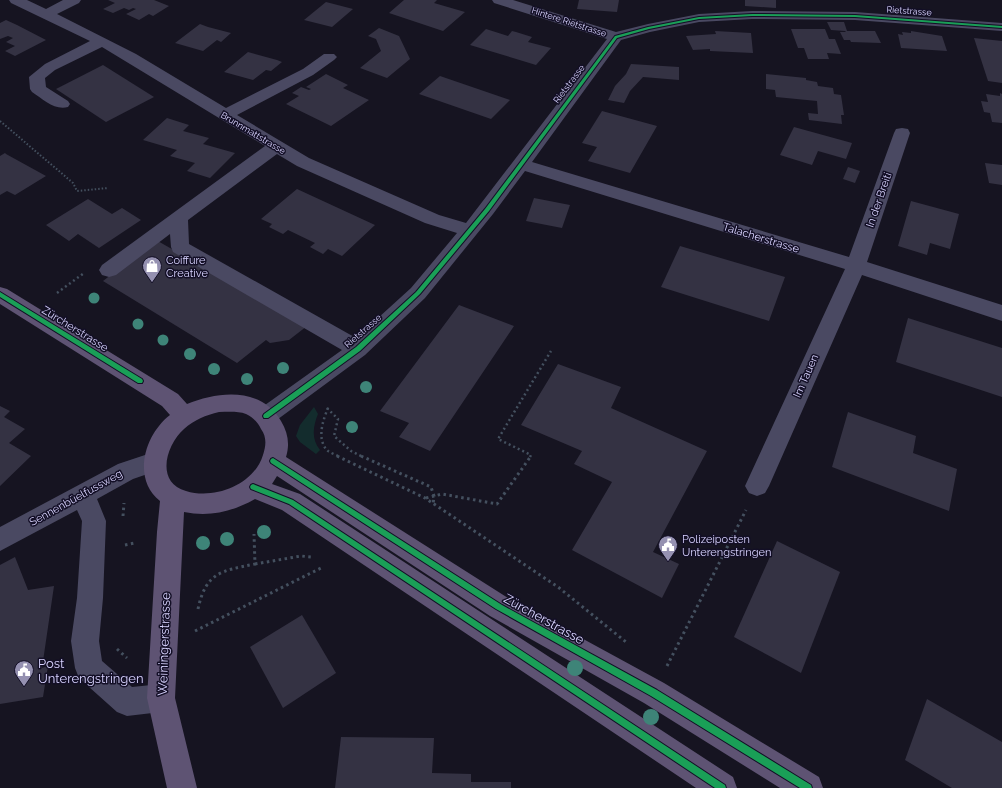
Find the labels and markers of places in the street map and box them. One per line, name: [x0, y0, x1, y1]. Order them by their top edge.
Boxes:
place label: Coiffure Creative: [166, 254, 208, 280]
shop icon: Coiffure Creative: [141, 255, 163, 283]
place label: Polizeiposten Unterengstringen: [682, 533, 771, 559]
public building icon: Polizeiposten Unterengstringen: [657, 534, 679, 562]
place label: Post Unterengstringen: [38, 656, 144, 686]
public building icon: Post Unterengstringen: [13, 659, 35, 687]

